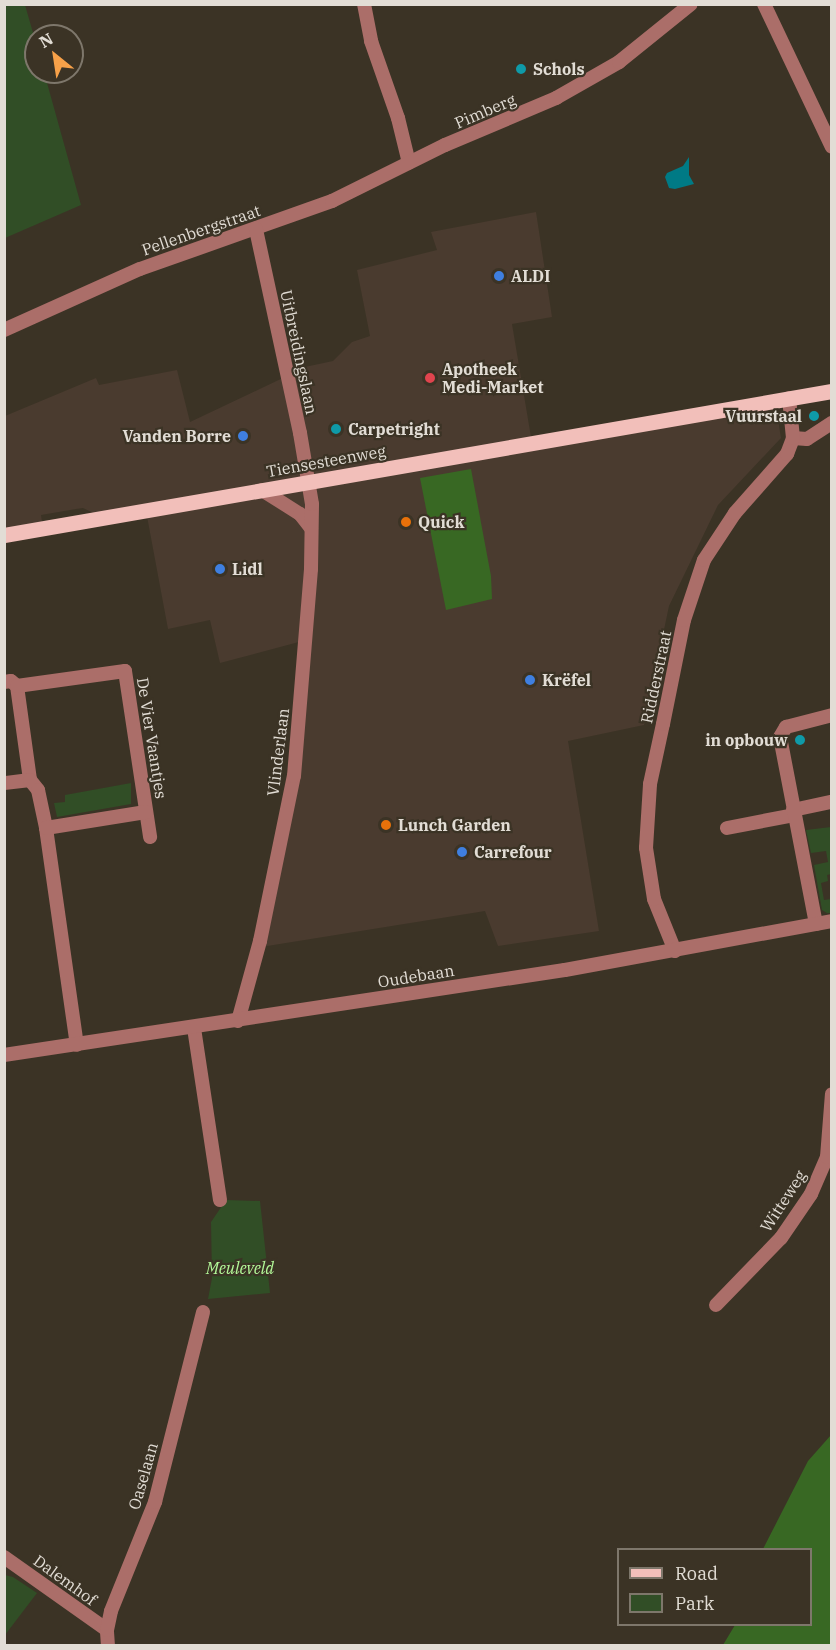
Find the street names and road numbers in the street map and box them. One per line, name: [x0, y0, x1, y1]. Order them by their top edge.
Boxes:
street label: Pimberg: [452, 90, 518, 132]
street label: Pellenbergstraat: [139, 201, 263, 259]
street label: Uitbreidingslaan: [276, 288, 322, 416]
street label: Tiensesteenweg: [265, 441, 387, 481]
street label: Ridderstraat: [637, 629, 675, 725]
street label: De Vier Vaantjes: [133, 676, 171, 800]
street label: Vlinderlaan: [263, 707, 293, 797]
street label: Oudebaan: [376, 960, 456, 992]
street label: Witteweg: [756, 1167, 810, 1235]
street label: Oaselaan: [124, 1440, 162, 1512]
street label: Dalemhof: [30, 1551, 100, 1609]

